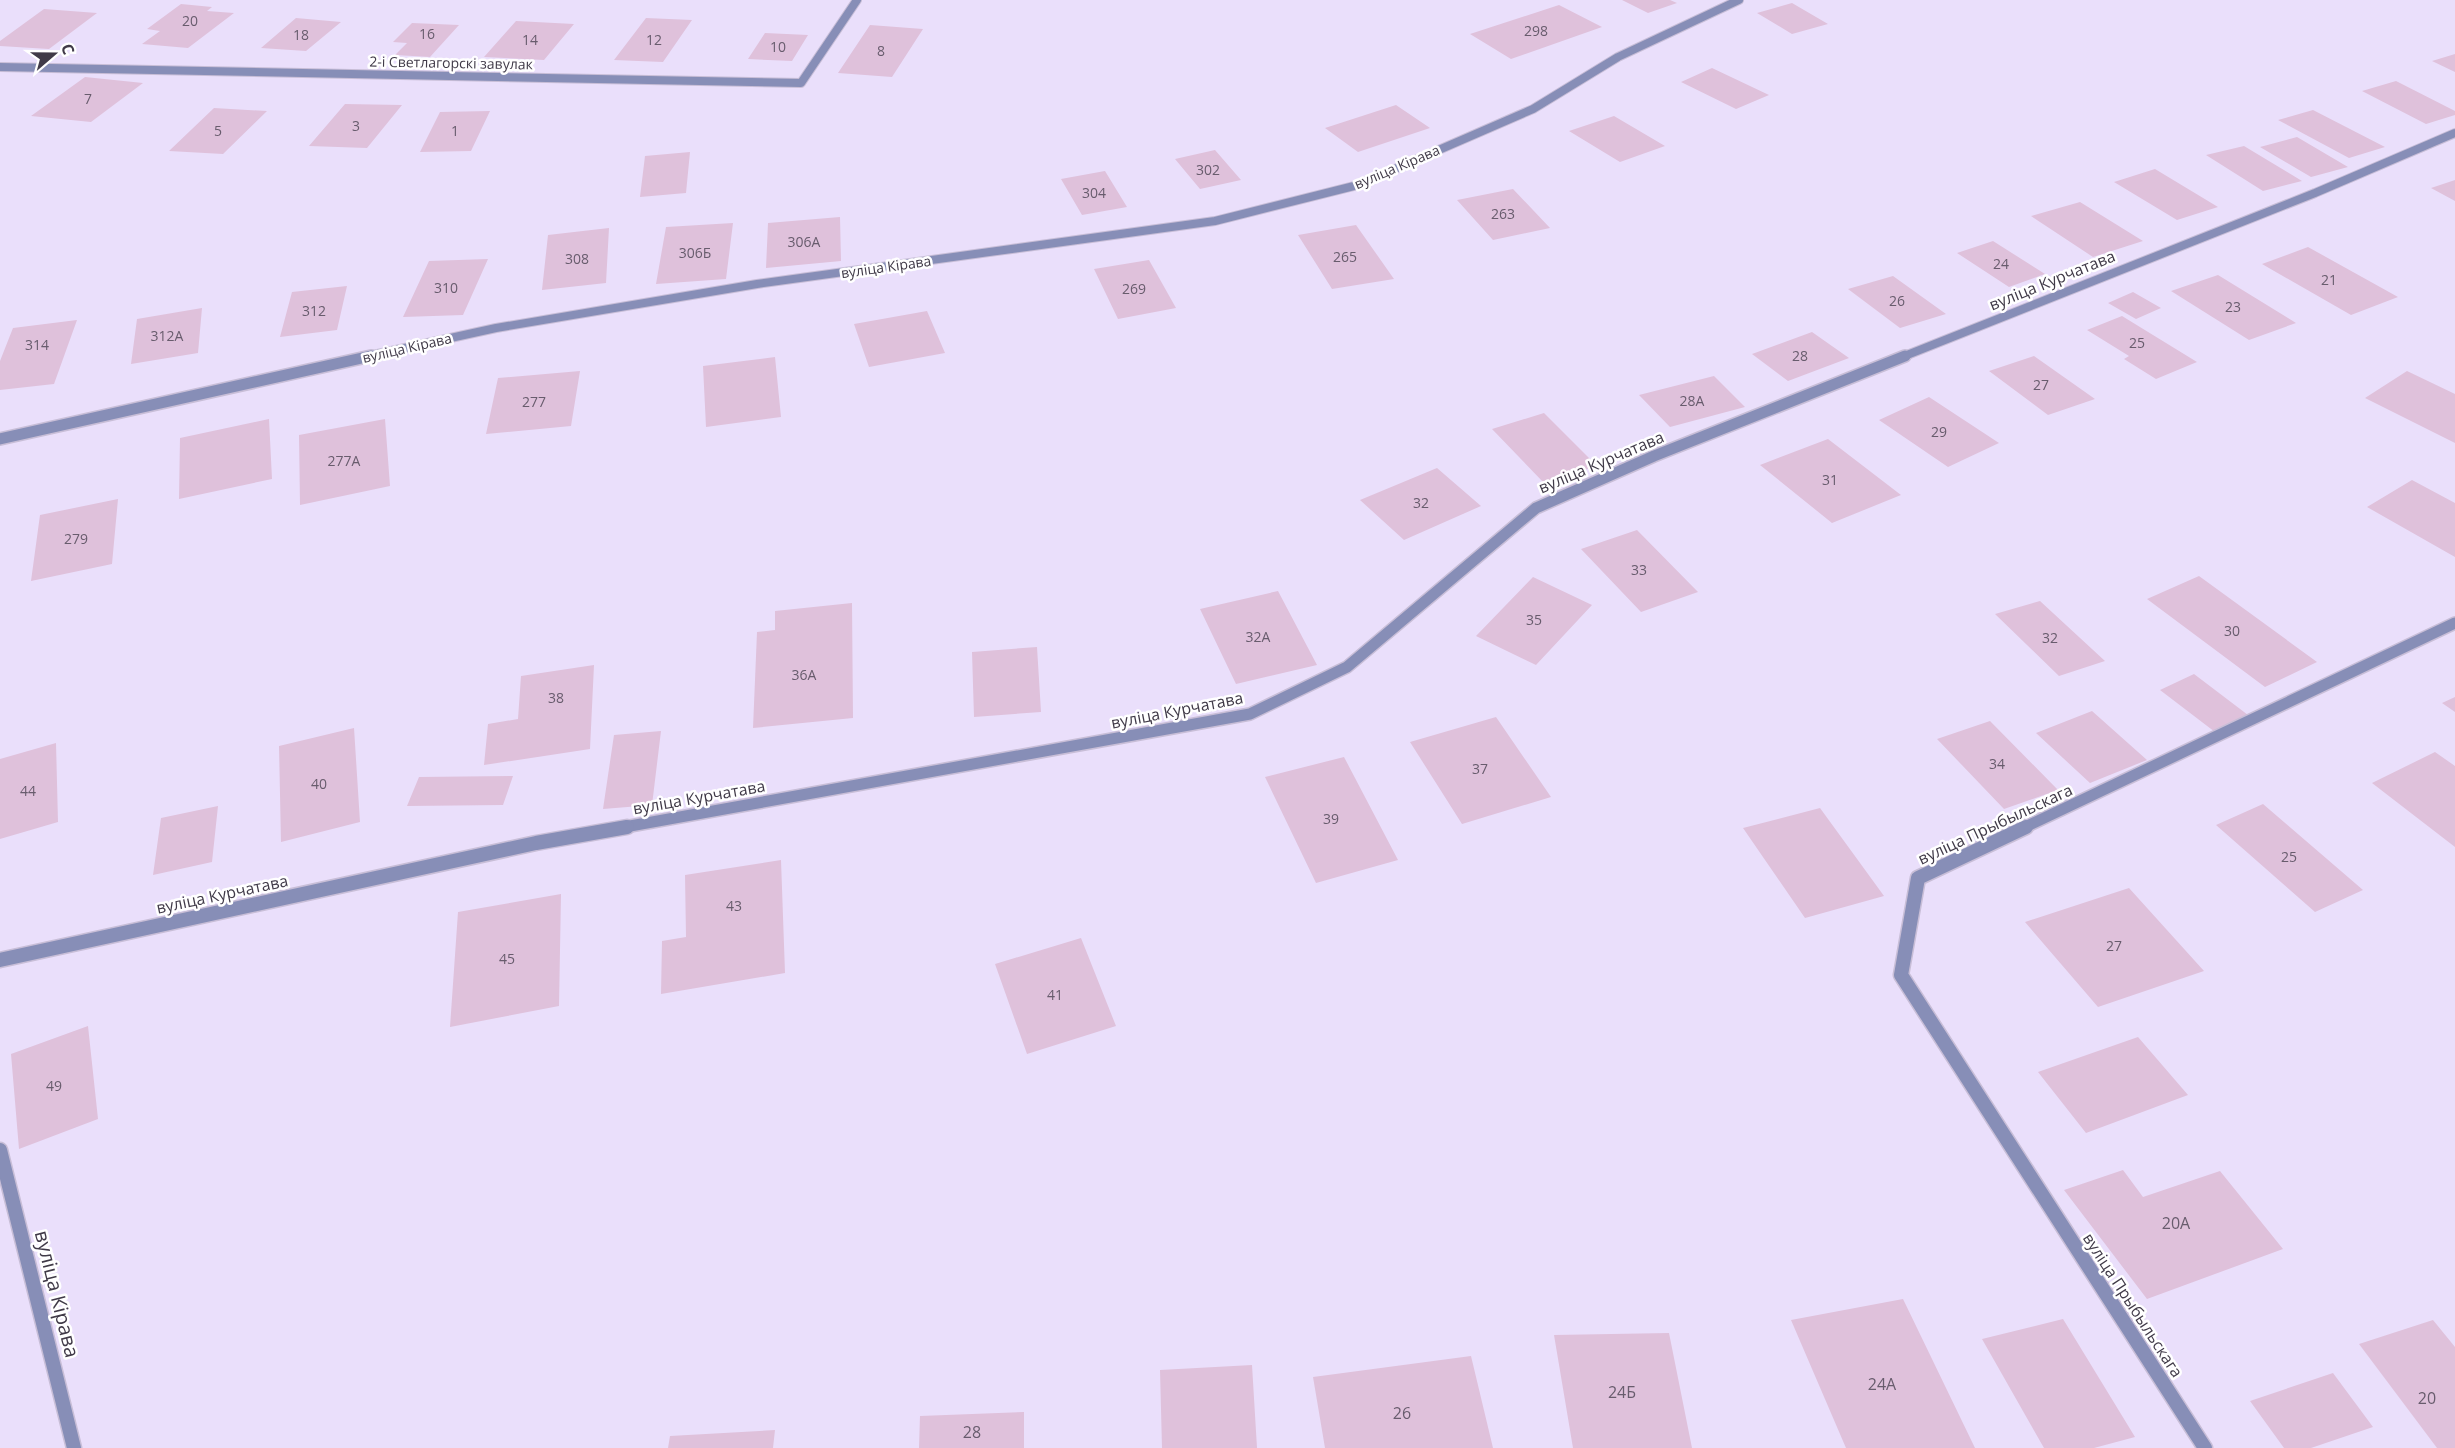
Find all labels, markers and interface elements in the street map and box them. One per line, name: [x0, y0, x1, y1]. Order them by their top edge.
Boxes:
house number: 20: [182, 11, 198, 30]
house number: 298: [1524, 21, 1548, 40]
north arrow: [24, 24, 84, 84]
house number: 16: [419, 24, 435, 43]
house number: 18: [293, 25, 309, 44]
house number: 14: [522, 30, 538, 49]
house number: 12: [646, 30, 662, 49]
house number: 10: [770, 37, 786, 56]
text: С: [56, 40, 80, 57]
house number: 8: [877, 41, 885, 60]
street label: 2-і Светлагорскі завулак: [369, 52, 534, 73]
house number: 7: [84, 89, 92, 108]
house number: 3: [352, 116, 360, 135]
house number: 5: [214, 121, 222, 140]
house number: 1: [451, 121, 459, 140]
street label: вуліца Кірава: [1351, 140, 1442, 193]
house number: 302: [1196, 160, 1220, 179]
house number: 304: [1082, 183, 1106, 202]
house number: 263: [1491, 204, 1515, 223]
house number: 306А: [788, 232, 821, 251]
house number: 306Б: [679, 243, 711, 262]
street label: вуліца Курчатава: [1986, 245, 2118, 315]
house number: 265: [1333, 247, 1357, 266]
house number: 308: [565, 249, 589, 268]
street label: вуліца Кірава: [840, 251, 932, 282]
house number: 24: [1993, 254, 2009, 273]
house number: 21: [2321, 270, 2337, 289]
house number: 310: [434, 278, 458, 297]
house number: 269: [1122, 279, 1146, 298]
house number: 26: [1889, 291, 1905, 310]
house number: 23: [2225, 297, 2241, 316]
house number: 312: [302, 301, 326, 320]
house number: 312А: [151, 326, 184, 345]
street label: вуліца Кірава: [360, 328, 453, 367]
house number: 25: [2129, 333, 2145, 352]
house number: 314: [25, 335, 49, 354]
house number: 28: [1792, 346, 1808, 365]
house number: 27: [2033, 375, 2049, 394]
house number: 28А: [1680, 391, 1705, 410]
house number: 277: [522, 392, 546, 411]
house number: 29: [1931, 422, 1947, 441]
street label: вуліца Курчатава: [1535, 426, 1667, 498]
house number: 277А: [328, 451, 361, 470]
house number: 31: [1822, 470, 1838, 489]
house number: 32: [1413, 493, 1429, 512]
house number: 279: [64, 529, 88, 548]
house number: 33: [1631, 560, 1647, 579]
house number: 35: [1526, 610, 1542, 629]
house number: 30: [2224, 621, 2240, 640]
house number: 32А: [1246, 627, 1271, 646]
house number: 32: [2042, 628, 2058, 647]
house number: 36А: [792, 665, 817, 684]
street label: вуліца Курчатава: [1109, 686, 1245, 734]
house number: 38: [548, 688, 564, 707]
house number: 34: [1989, 754, 2005, 773]
house number: 37: [1472, 759, 1488, 778]
house number: 40: [311, 774, 327, 793]
street label: вуліца Курчатава: [631, 775, 767, 819]
street label: вуліца Прыбыльскага: [1914, 778, 2076, 870]
house number: 44: [20, 781, 36, 800]
house number: 39: [1323, 809, 1339, 828]
house number: 25: [2281, 847, 2297, 866]
street label: вуліца Курчатава: [154, 869, 290, 919]
house number: 43: [726, 896, 742, 915]
house number: 27: [2106, 936, 2122, 955]
house number: 45: [499, 949, 515, 968]
house number: 41: [1047, 985, 1063, 1004]
house number: 49: [46, 1076, 62, 1095]
house number: 20А: [2162, 1212, 2191, 1234]
street label: вуліца Кірава: [29, 1228, 86, 1360]
street label: вуліца Прыбыльскага: [2078, 1228, 2188, 1382]
house number: 24А: [1868, 1373, 1897, 1395]
house number: 24Б: [1608, 1381, 1636, 1403]
house number: 20: [2418, 1387, 2436, 1409]
house number: 26: [1393, 1402, 1411, 1424]
house number: 28: [963, 1421, 981, 1443]

